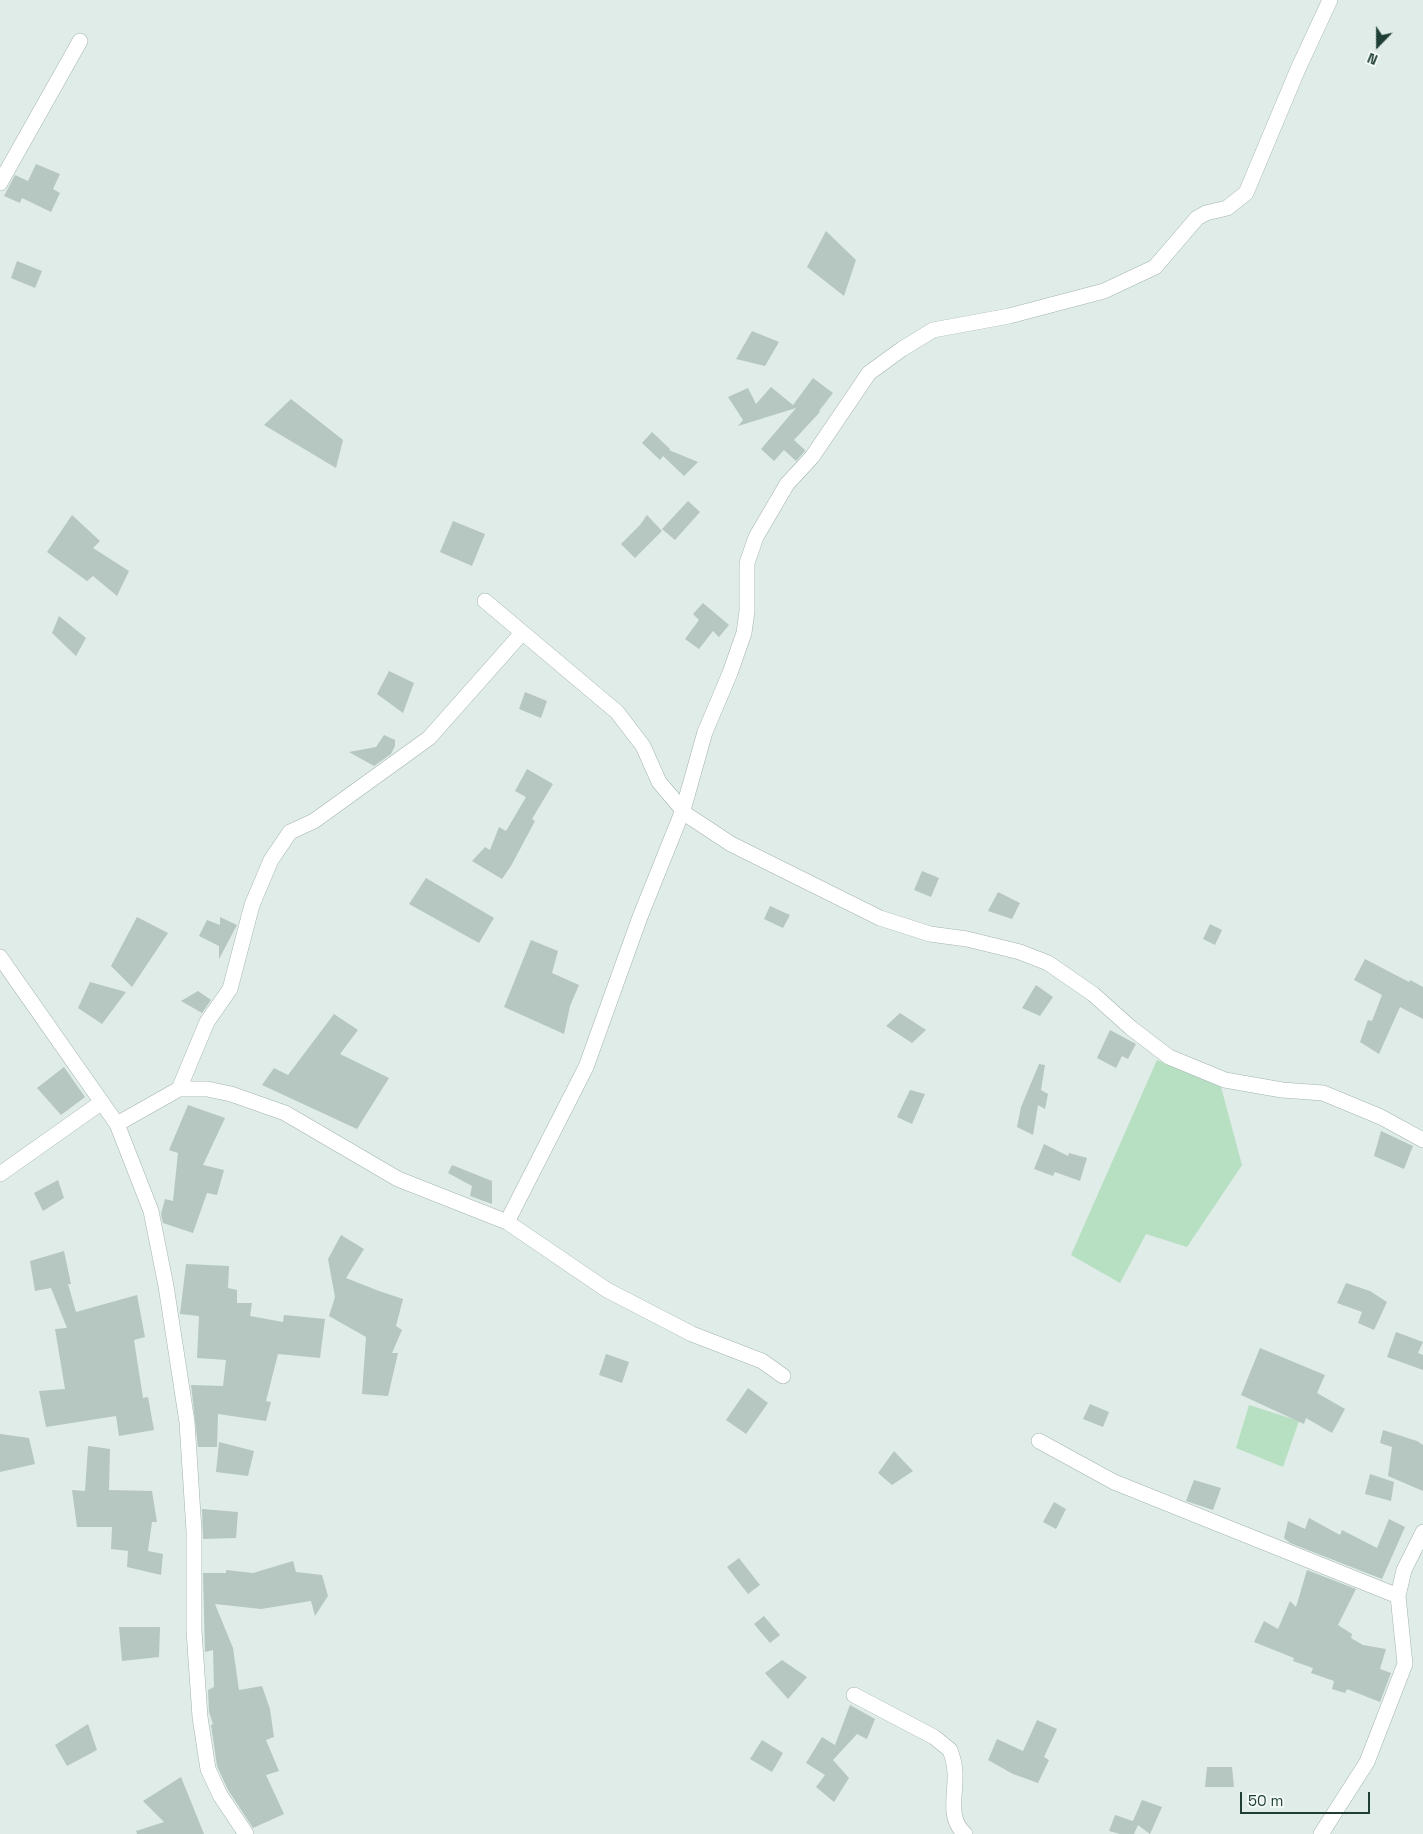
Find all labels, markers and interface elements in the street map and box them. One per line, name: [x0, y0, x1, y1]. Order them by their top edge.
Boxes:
north arrow: [1353, 20, 1403, 70]
text: N: [1365, 49, 1380, 69]
scale bar: [1243, 1782, 1373, 1814]
text: 50 m: [1248, 1791, 1283, 1810]

